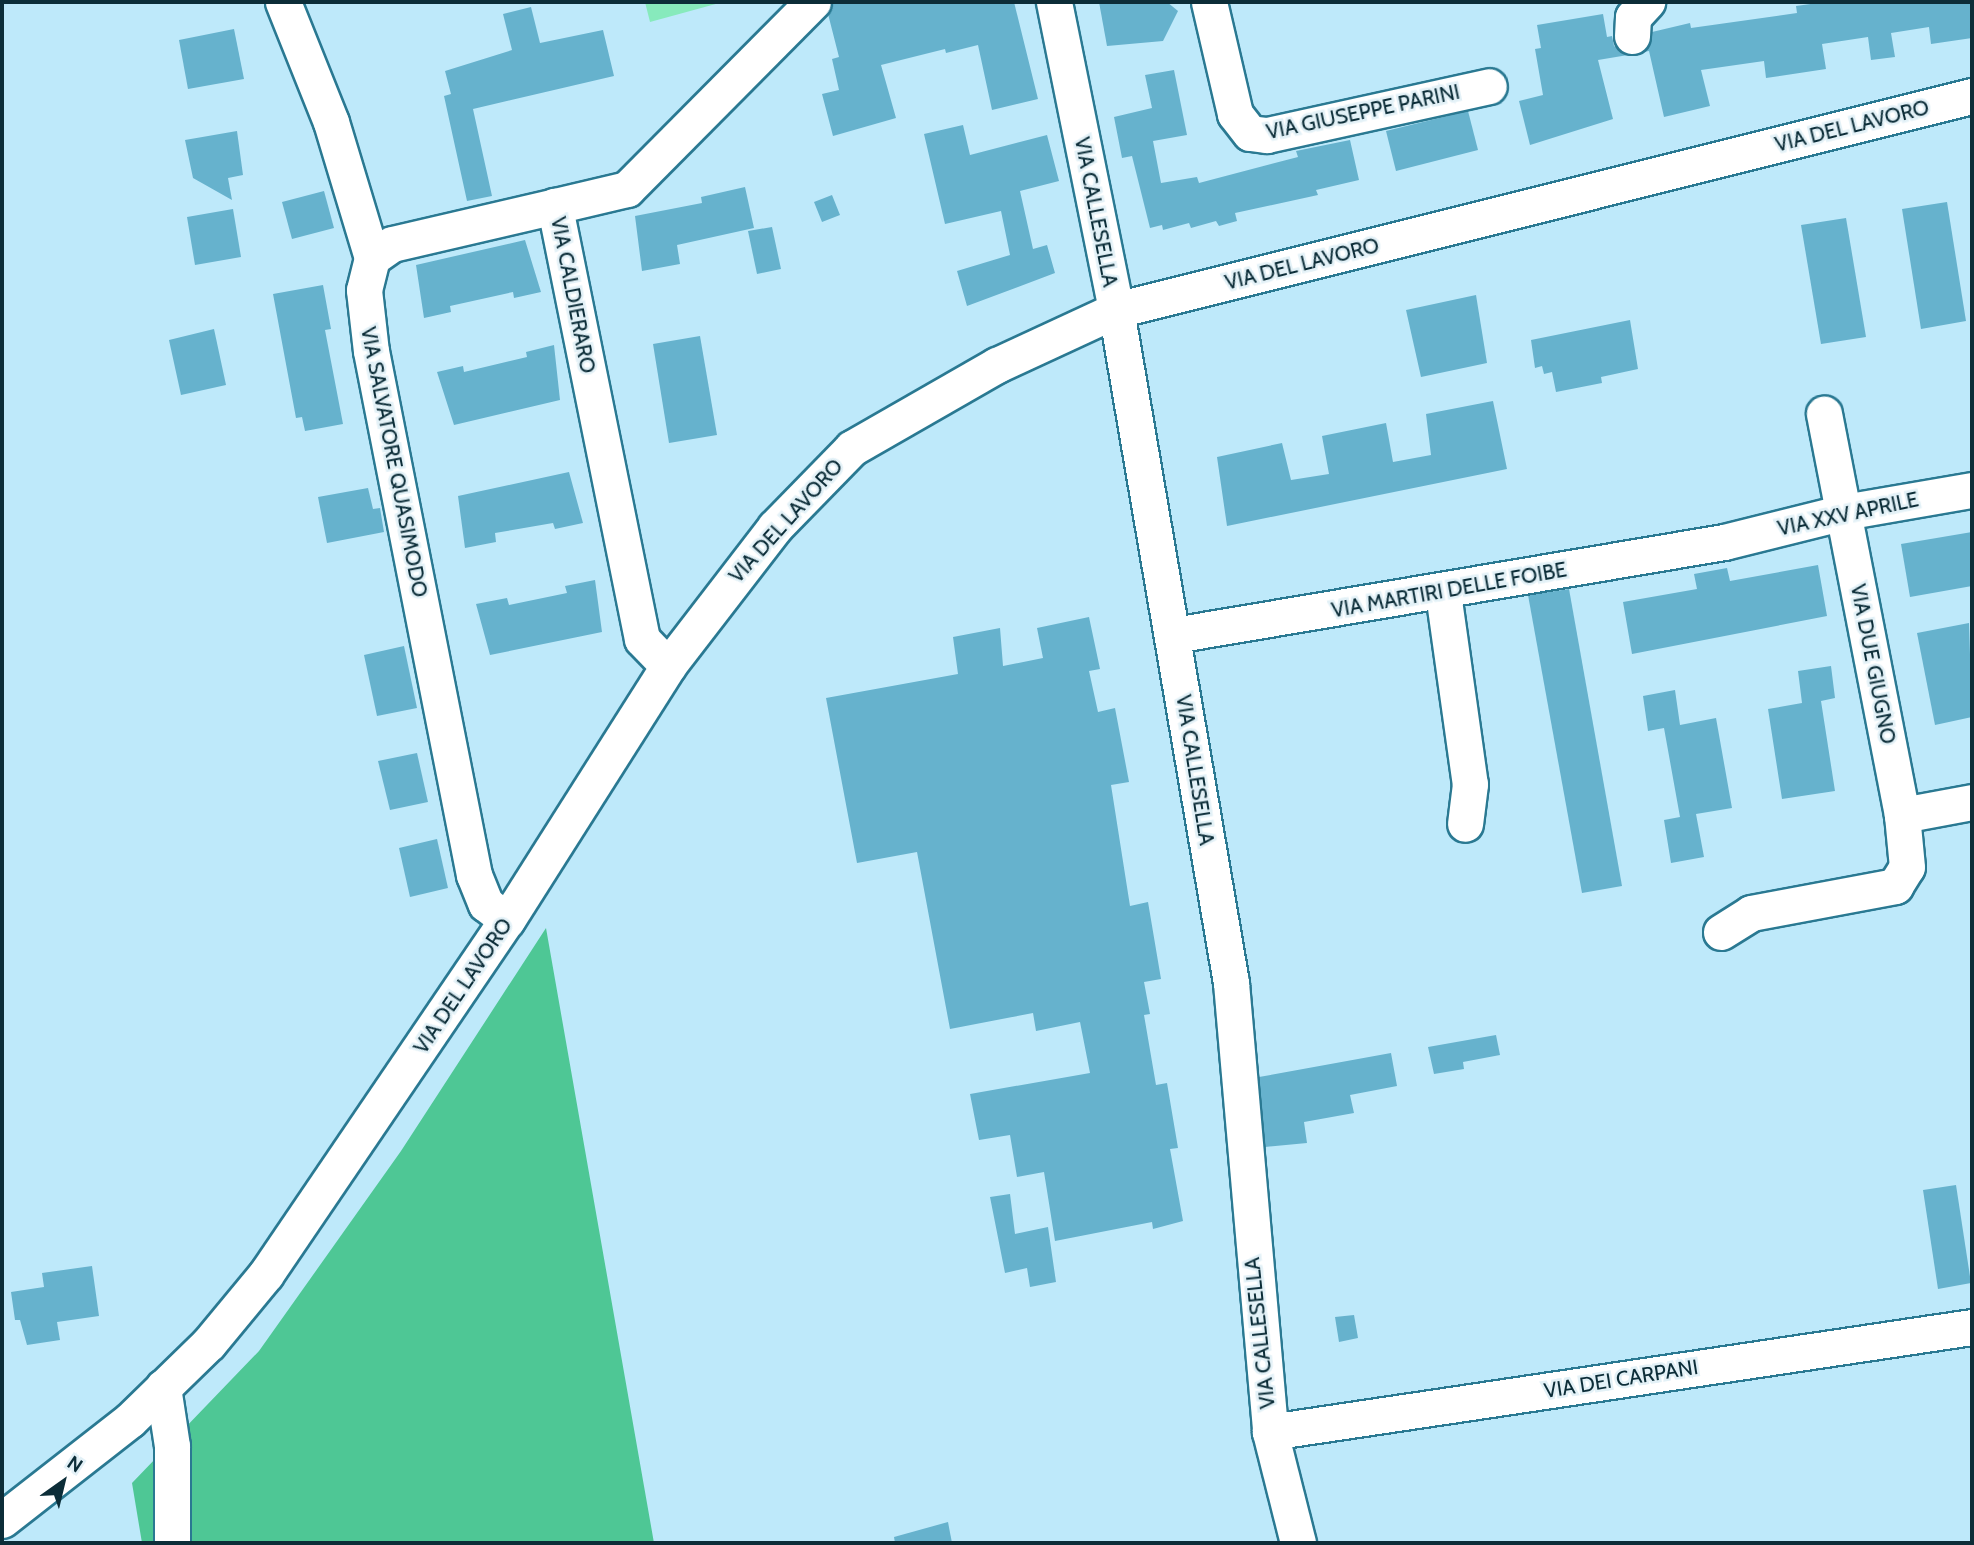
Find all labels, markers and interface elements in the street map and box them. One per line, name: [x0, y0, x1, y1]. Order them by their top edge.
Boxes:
street label: VIA GIUSEPPE PARINI: [1264, 79, 1462, 145]
street label: VIA DEL LAVORO: [1772, 95, 1932, 157]
street label: VIA CALLESELLA: [1069, 135, 1123, 289]
street label: VIA CALDIERARO: [545, 215, 601, 375]
street label: VIA DEL LAVORO: [1222, 233, 1382, 295]
street label: VIA SALVATORE QUASIMODO: [355, 325, 433, 599]
street label: VIA DEL LAVORO: [724, 454, 848, 588]
street label: VIA XXV APRILE: [1775, 487, 1921, 541]
street label: VIA MARTIRI DELLE FOIBE: [1329, 557, 1569, 623]
street label: VIA DUE GIUGNO: [1845, 582, 1901, 746]
street label: VIA CALLESELLA: [1171, 693, 1219, 847]
street label: VIA DEL LAVORO: [408, 913, 518, 1059]
street label: VIA CALLESELLA: [1240, 1256, 1280, 1410]
street label: VIA DEI CARPANI: [1542, 1354, 1700, 1404]
north arrow: [28, 1447, 98, 1517]
text: N: [63, 1451, 87, 1477]

